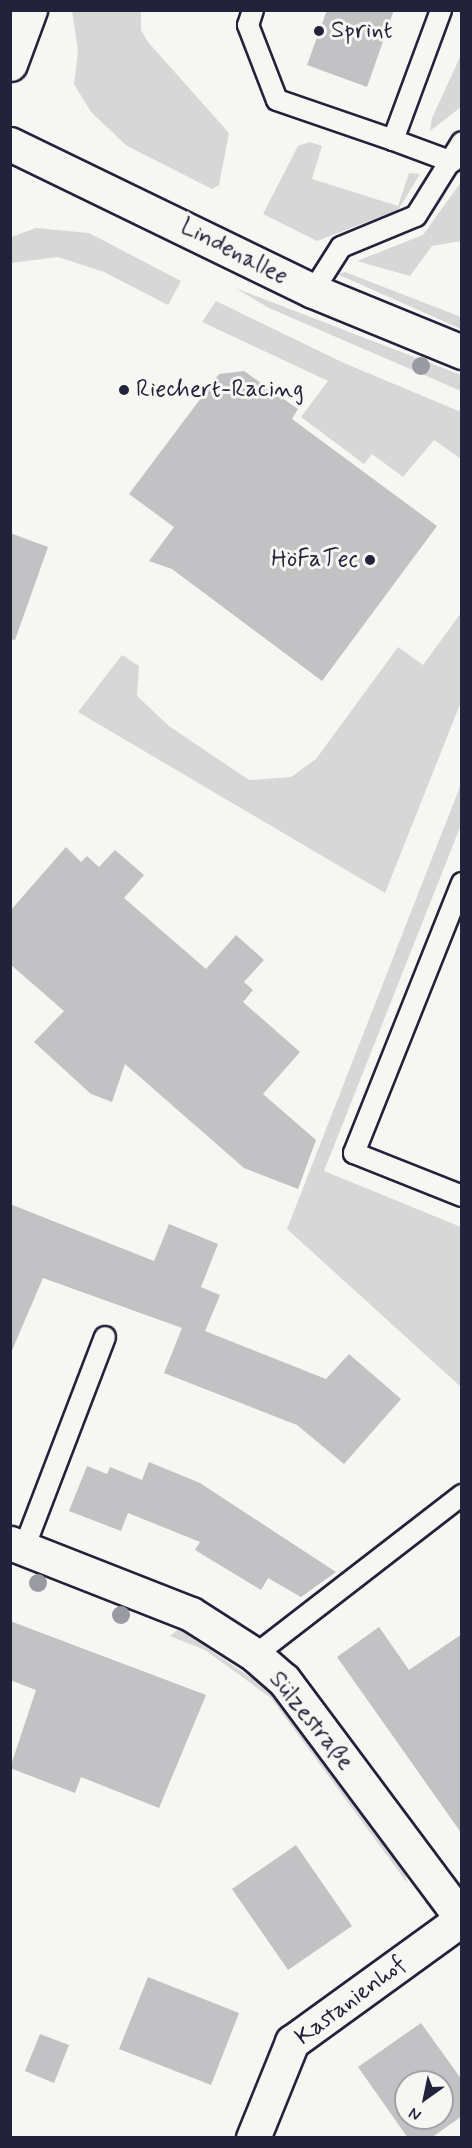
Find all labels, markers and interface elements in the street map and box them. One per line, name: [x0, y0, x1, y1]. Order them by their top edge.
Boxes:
place label: Sprint: [331, 17, 393, 45]
marker: Sprint: [312, 24, 326, 38]
street label: Lindenallee: [175, 213, 293, 291]
place label: Riechert-Racing: [136, 376, 304, 404]
marker: Riechert-Racing: [117, 383, 131, 397]
place label: HöFaTec: [271, 546, 358, 574]
marker: HöFaTec: [363, 553, 377, 567]
street label: Sülzestraße: [262, 1666, 360, 1776]
street label: Kastanienhof: [290, 1950, 412, 2052]
north arrow: [394, 2070, 454, 2130]
text: N: [405, 2102, 425, 2126]

